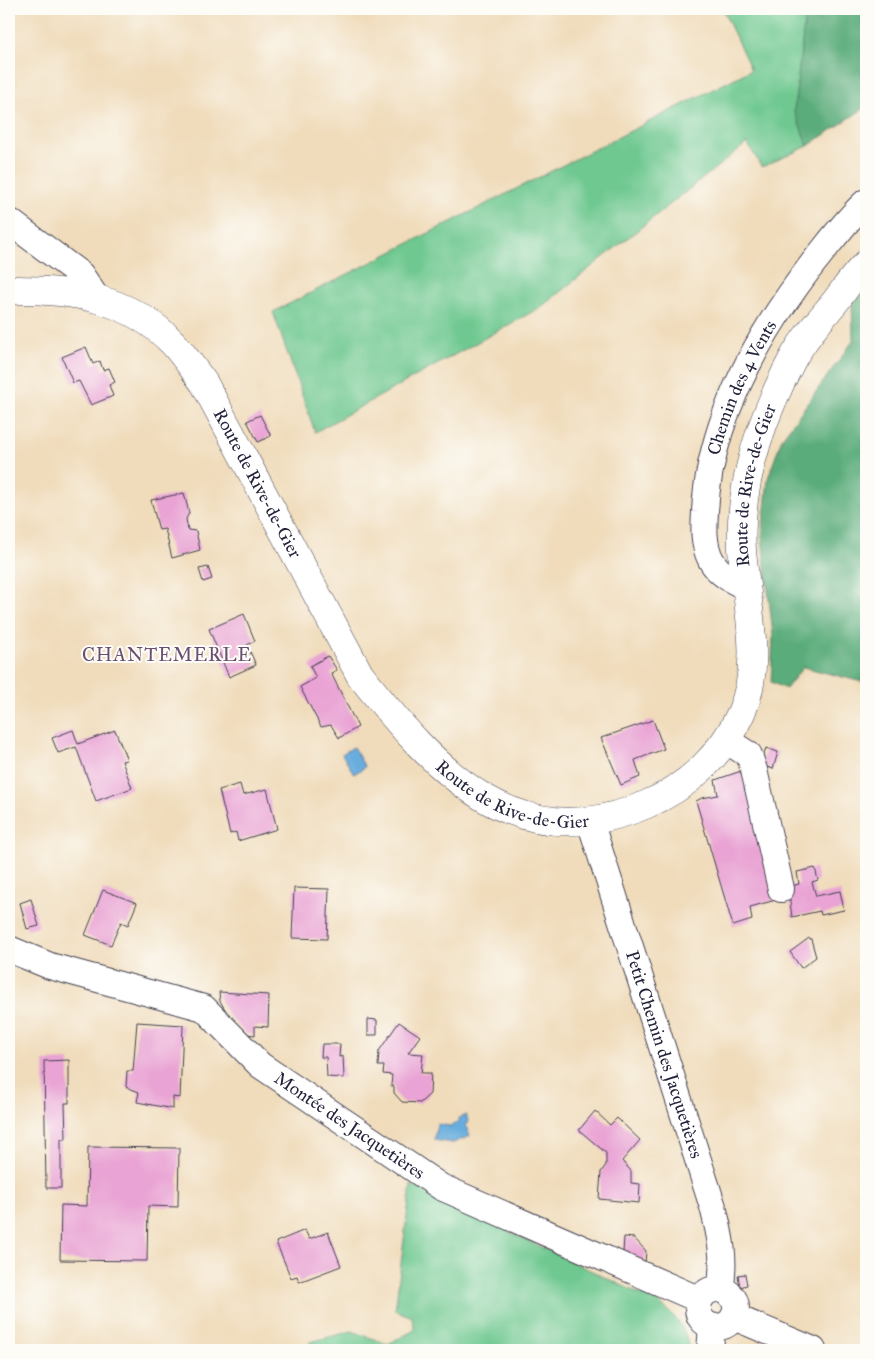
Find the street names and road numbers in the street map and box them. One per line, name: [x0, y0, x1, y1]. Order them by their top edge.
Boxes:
street label: Chemin des 4 Vents: [703, 316, 781, 457]
street label: Route de Rive-de-Gier: [730, 400, 781, 568]
street label: Route de Rive-de-Gier: [209, 405, 307, 562]
street label: Route de Rive-de-Gier: [431, 755, 590, 833]
street label: Petit Chemin des Jacquetières: [621, 948, 708, 1161]
street label: Montée des Jacquetières: [270, 1067, 429, 1184]

